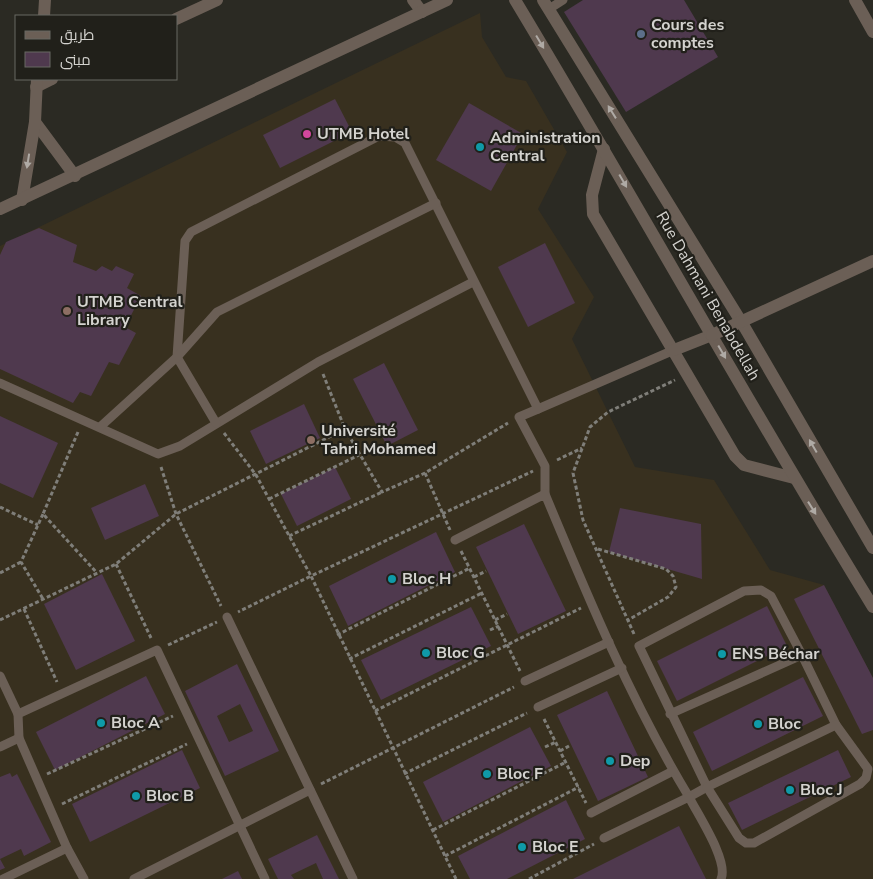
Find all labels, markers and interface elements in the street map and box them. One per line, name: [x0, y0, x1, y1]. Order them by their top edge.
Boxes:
place label: Cours des comptes: [651, 14, 724, 54]
legend: [15, 15, 178, 80]
text: طريق: [60, 25, 94, 45]
marker: Cours des comptes: [635, 28, 647, 40]
one-way arrow: [535, 35, 544, 48]
text: مبنى: [60, 50, 91, 70]
one-way arrow: [607, 105, 616, 118]
place label: UTMB Hotel: [317, 123, 409, 145]
place label: Administration Central: [490, 127, 601, 167]
marker: UTMB Hotel: [301, 128, 313, 140]
marker: Administration Central: [474, 141, 486, 153]
one-way arrow: [24, 154, 32, 170]
one-way arrow: [619, 174, 627, 189]
street label: Rue Dahmani Benabdellah: [650, 207, 766, 385]
place label: UTMB Central Library: [77, 291, 183, 331]
marker: UTMB Central Library: [61, 305, 73, 317]
one-way arrow: [718, 345, 726, 360]
place label: Université Tahri Mohamed: [321, 420, 436, 460]
marker: Université Tahri Mohamed: [305, 434, 317, 446]
one-way arrow: [809, 439, 818, 452]
one-way arrow: [807, 502, 817, 515]
place label: Bloc H: [402, 568, 452, 590]
marker: Bloc H: [386, 573, 398, 585]
place label: Bloc G: [436, 642, 485, 664]
place label: ENS Béchar: [732, 643, 820, 665]
marker: Bloc G: [420, 647, 432, 659]
marker: ENS Béchar: [716, 648, 728, 660]
place label: Bloc A: [111, 712, 160, 734]
place label: Bloc: [768, 713, 801, 735]
marker: Bloc A: [95, 717, 107, 729]
marker: Bloc: [752, 718, 764, 730]
place label: Dep: [620, 750, 650, 772]
marker: Dep: [604, 755, 616, 767]
place label: Bloc F: [497, 763, 543, 785]
marker: Bloc F: [481, 768, 493, 780]
place label: Bloc J: [800, 779, 843, 801]
marker: Bloc J: [784, 784, 796, 796]
place label: Bloc B: [146, 785, 194, 807]
marker: Bloc B: [130, 790, 142, 802]
place label: Bloc E: [532, 836, 579, 858]
marker: Bloc E: [516, 841, 528, 853]

